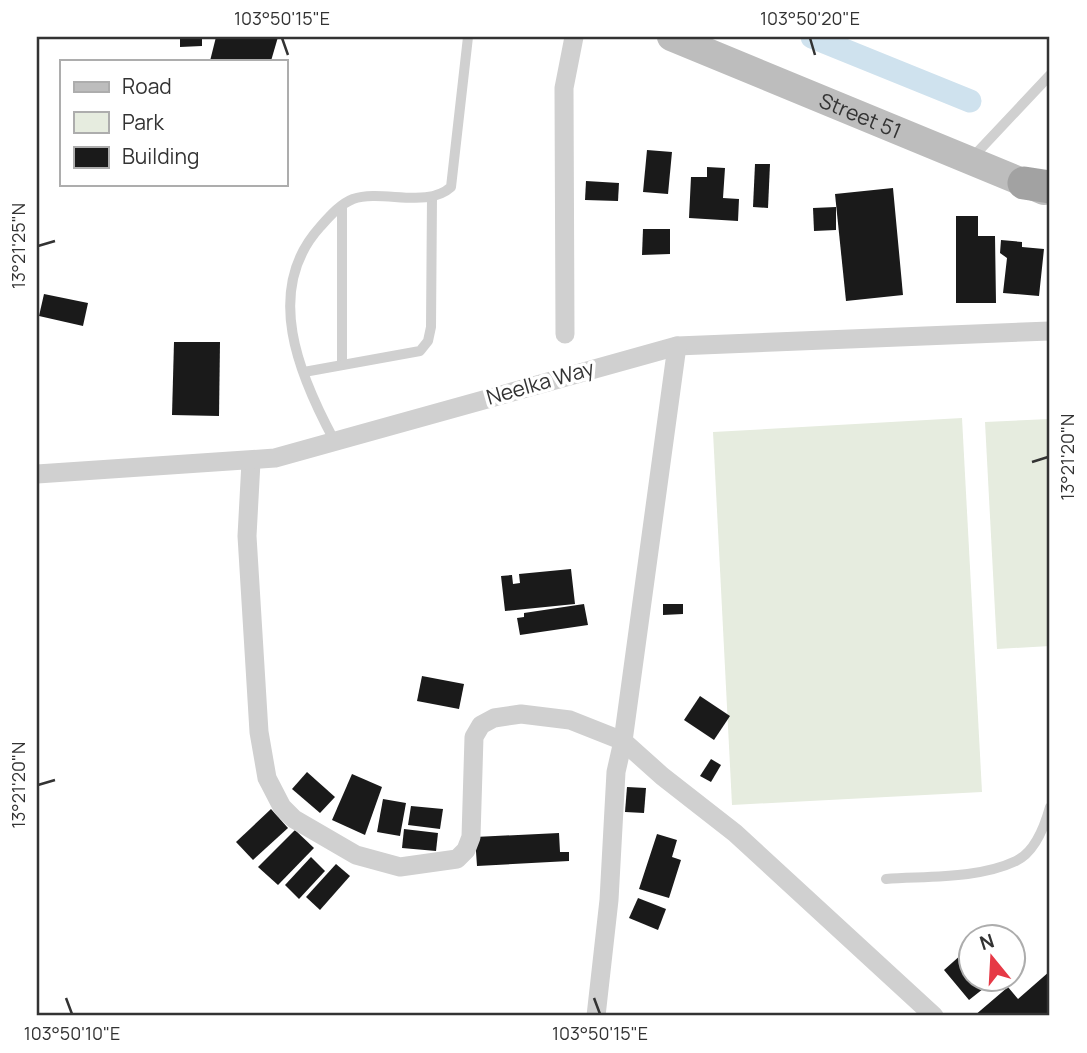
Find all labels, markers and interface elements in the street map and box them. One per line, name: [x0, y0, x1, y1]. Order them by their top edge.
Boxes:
text: 103°50'15"E: [234, 6, 330, 30]
text: 103°50'20"E: [760, 6, 860, 30]
legend: [60, 60, 287, 186]
text: Road: [122, 72, 172, 100]
street label: Street 51: [815, 86, 906, 145]
text: Park: [122, 108, 164, 136]
text: Building: [122, 142, 199, 170]
text: 13°21'25"N: [6, 203, 30, 289]
street label: Neelka Way: [483, 353, 597, 411]
text: 13°21'20"N: [1055, 414, 1079, 500]
text: 13°21'20"N: [6, 742, 30, 828]
north arrow: [958, 923, 1028, 993]
text: N: [976, 927, 997, 956]
text: 103°50'10"E: [24, 1021, 120, 1045]
text: 103°50'15"E: [552, 1021, 648, 1045]

